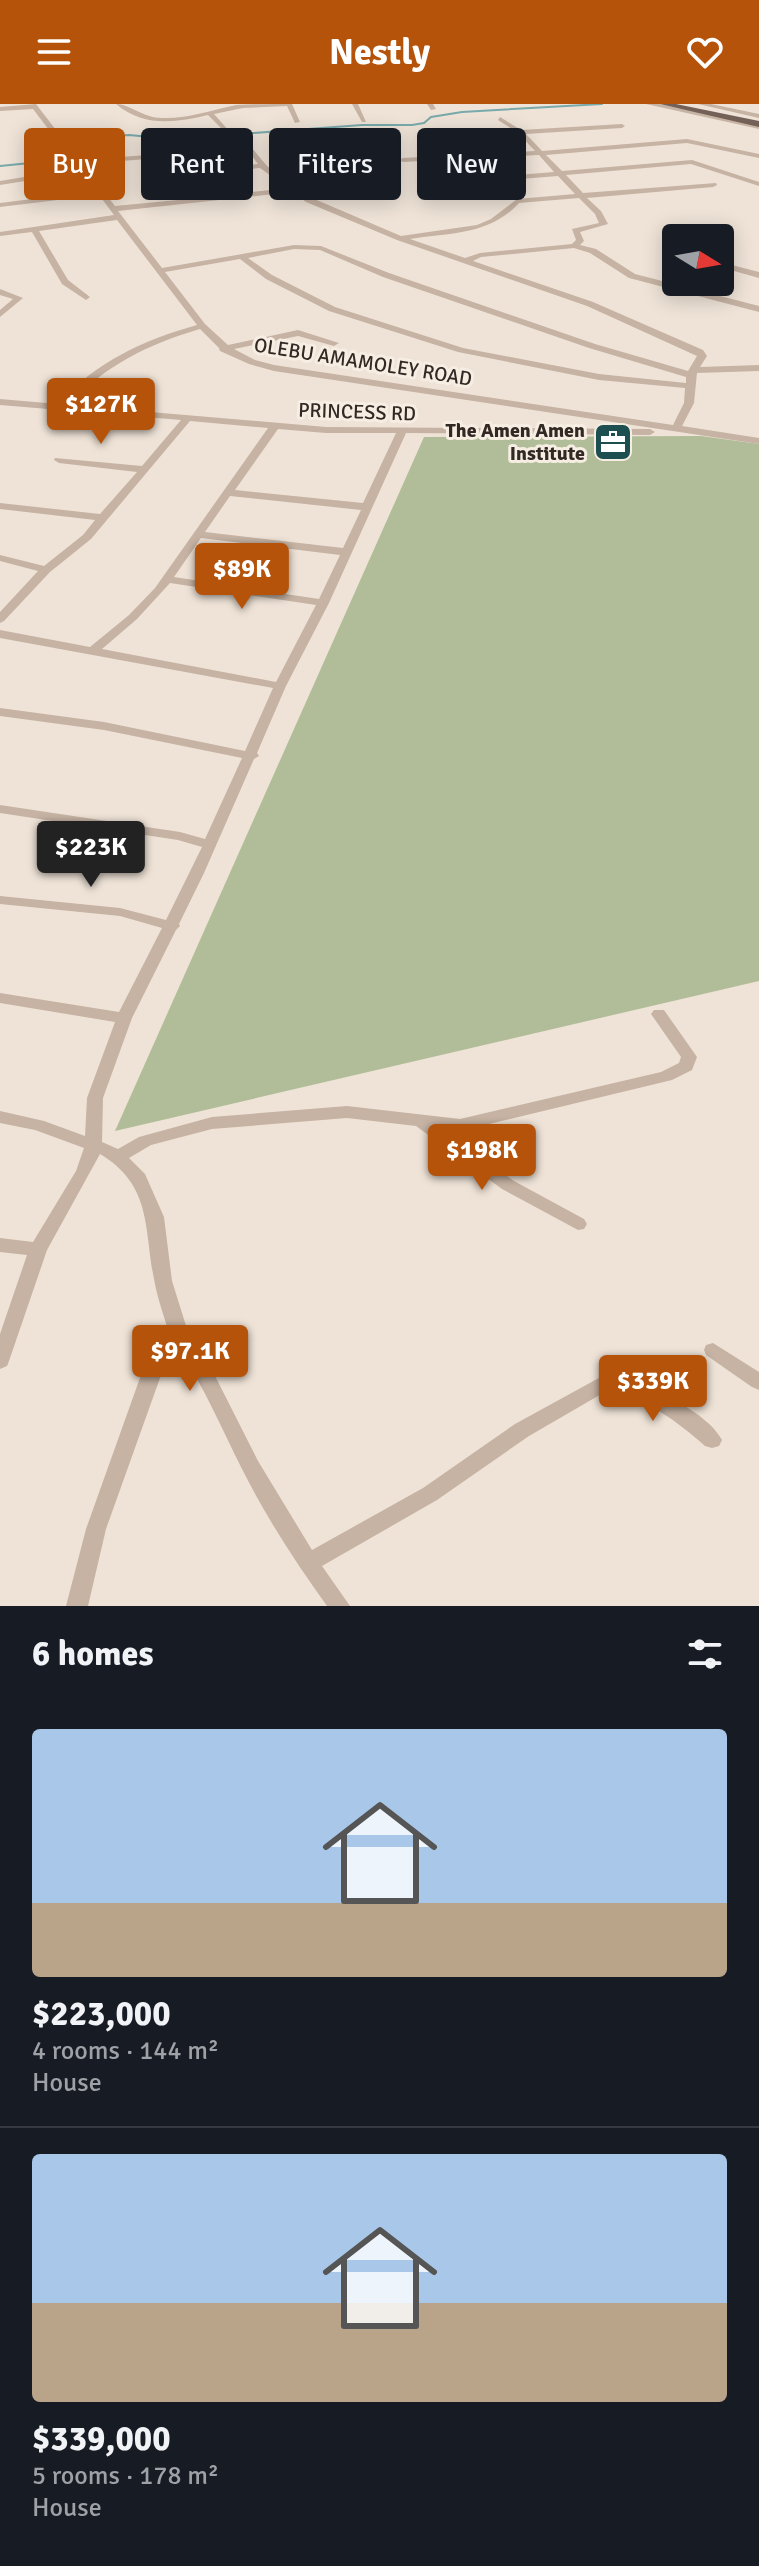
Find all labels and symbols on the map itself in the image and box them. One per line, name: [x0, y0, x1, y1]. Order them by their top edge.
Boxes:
north arrow: [662, 224, 734, 296]
street label: OLEBU AMAMOLEY ROAD: [252, 332, 474, 392]
pin: $127K: [45, 378, 157, 446]
street label: PRINCESS RD: [298, 397, 416, 427]
place label: The Amen Amen Institute: [446, 418, 585, 466]
office icon: The Amen Amen Institute: [592, 421, 634, 463]
pin: $89K: [195, 543, 289, 611]
pin: $223K: [35, 821, 147, 889]
pin: $198K: [426, 1124, 538, 1192]
pin: $97.1K: [125, 1325, 255, 1393]
pin: $339K: [597, 1355, 709, 1423]

